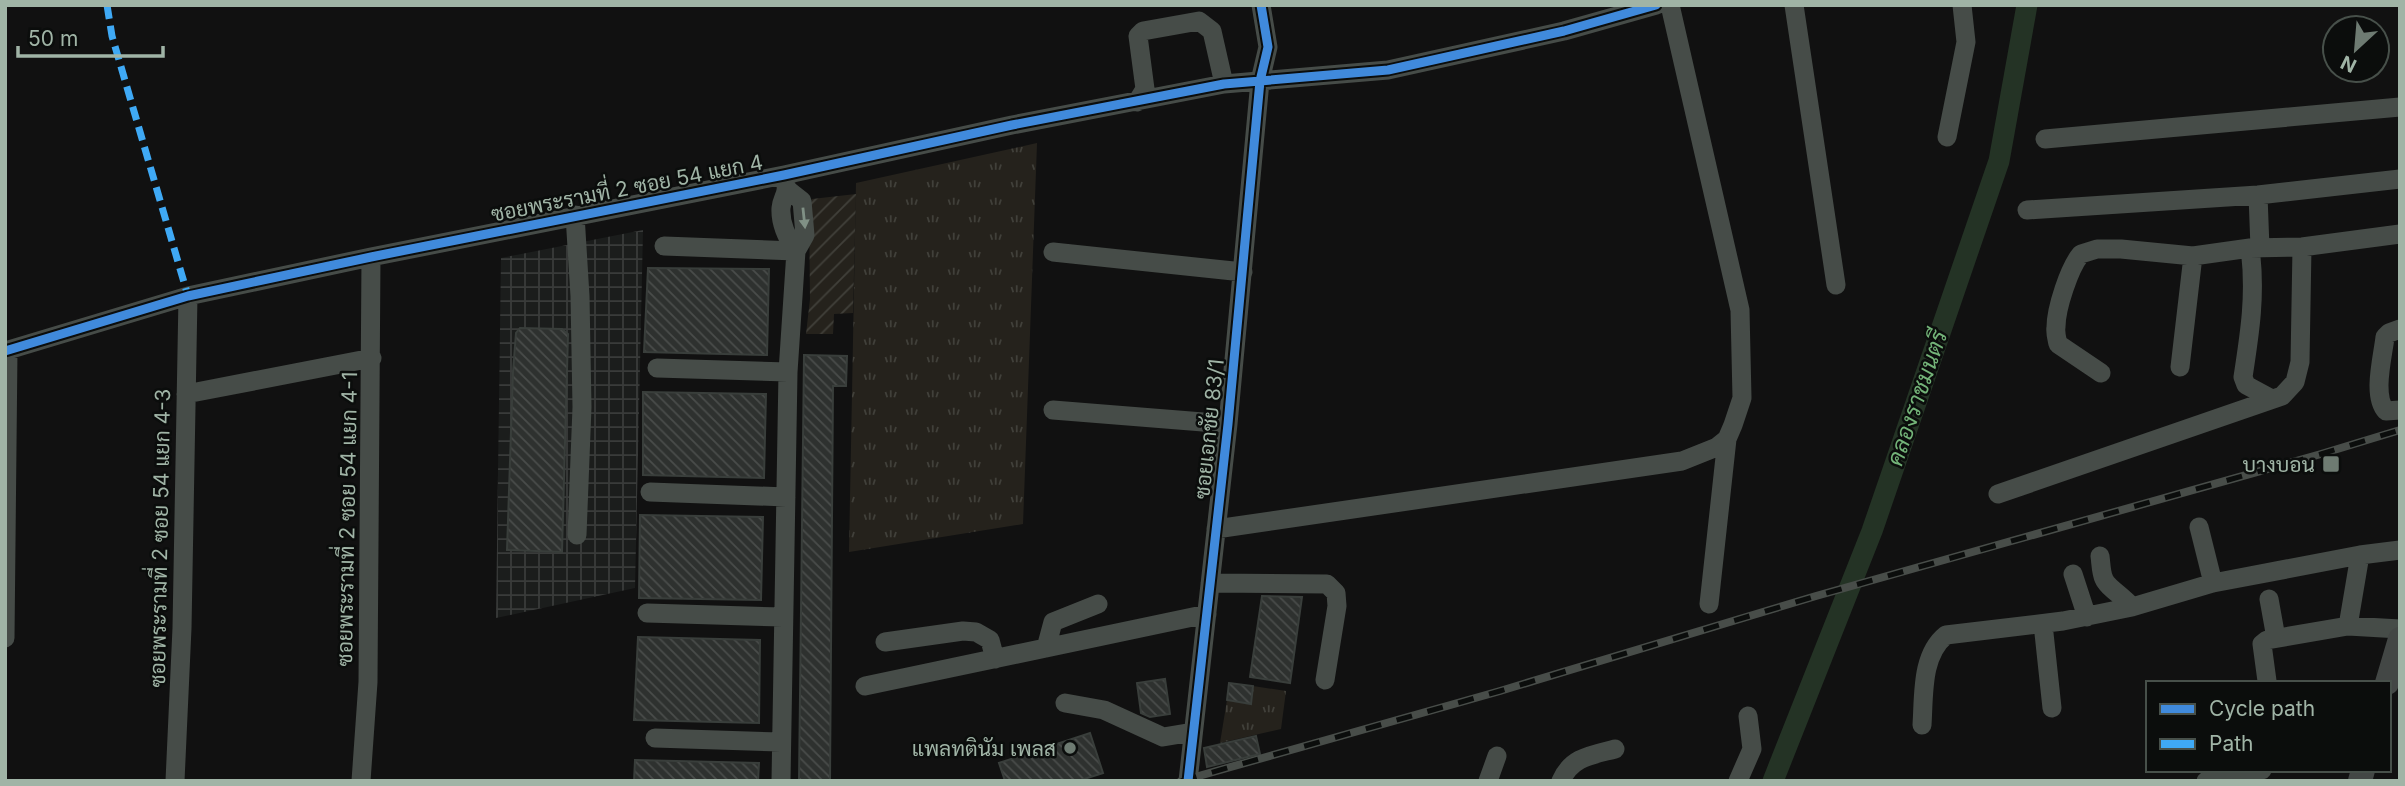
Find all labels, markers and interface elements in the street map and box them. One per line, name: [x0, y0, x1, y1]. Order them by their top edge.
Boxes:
scale bar: [18, 14, 163, 58]
north arrow: [2321, 14, 2391, 84]
text: 50 m: [28, 26, 78, 51]
text: N: [2337, 50, 2360, 77]
street label: ซอยพระรามที่ 2 ซอย 54 แยก 4: [488, 142, 765, 227]
one-way arrow: [798, 208, 809, 230]
water label: คลองราชมนตรี: [1880, 324, 1954, 469]
street label: ซอยเอกชัย 83/1: [1189, 358, 1229, 500]
street label: ซอยพระรามที่ 2 ซอย 54 แยก 4-1: [325, 371, 362, 667]
street label: ซอยพระรามที่ 2 ซอย 54 แยก 4-3: [138, 388, 175, 688]
place label: บางบอน: [2242, 452, 2315, 477]
marker: บางบอน: [2321, 454, 2341, 474]
legend: [2146, 681, 2391, 772]
text: Cycle path: [2209, 696, 2315, 721]
text: Path: [2209, 731, 2254, 756]
place label: แพลทตินัม เพลส: [912, 736, 1056, 761]
marker: แพลทตินัม เพลส: [1062, 740, 1078, 756]

